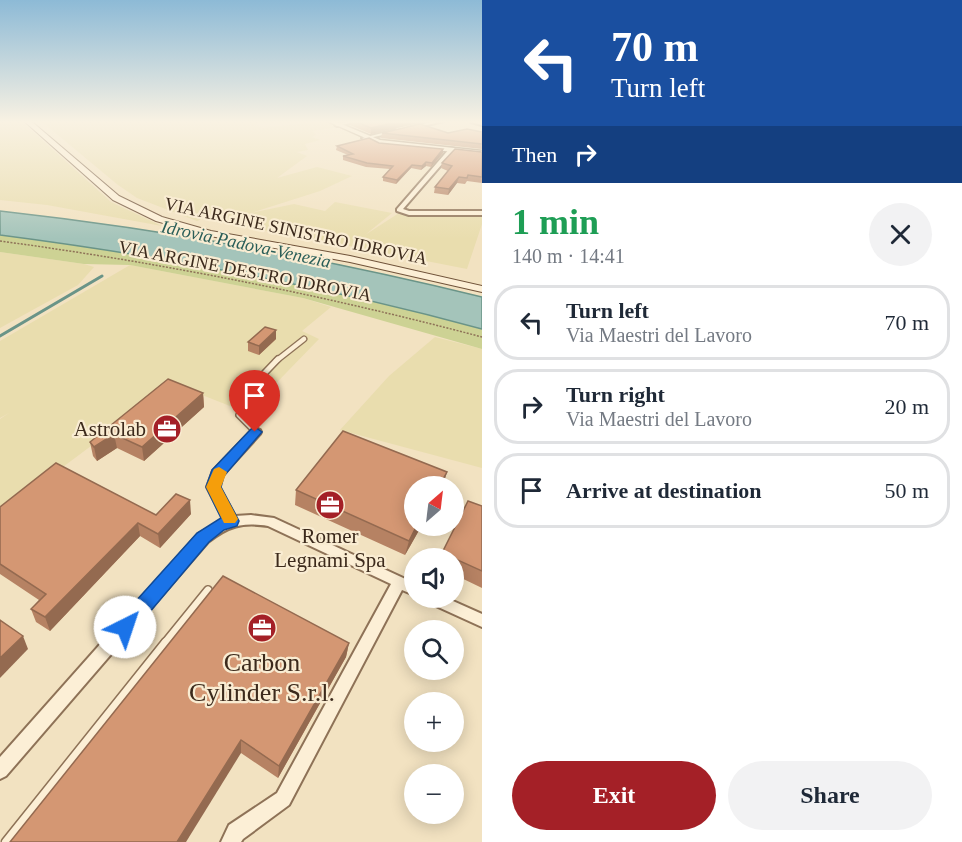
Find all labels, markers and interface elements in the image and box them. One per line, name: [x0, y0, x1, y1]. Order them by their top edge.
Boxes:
icon: left: [512, 24, 590, 102]
text: 70 m: [611, 24, 699, 70]
text: Turn left: [611, 73, 705, 103]
icon: right: [569, 138, 602, 171]
text: Then: [512, 142, 557, 167]
street label: VIA ARGINE SINISTRO IDROVIA: [163, 193, 429, 269]
text: 1 min: [512, 202, 599, 242]
button: close: [869, 203, 932, 266]
water label: Idrovia Padova-Venezia: [158, 216, 333, 272]
street label: VIA ARGINE DESTRO IDROVIA: [117, 237, 373, 305]
text: 140 m · 14:41: [512, 245, 625, 267]
text: Turn left: [566, 298, 649, 323]
icon: left: [515, 306, 548, 339]
text: 70 m: [884, 310, 929, 335]
text: Via Maestri del Lavoro: [566, 324, 752, 346]
pin: [229, 370, 280, 432]
icon: arrive: [238, 379, 271, 412]
text: Turn right: [566, 382, 665, 407]
icon: right: [515, 390, 548, 423]
text: 20 m: [884, 394, 929, 419]
text: Via Maestri del Lavoro: [566, 408, 752, 430]
office icon: Astrolab: [151, 413, 183, 445]
place label: Astrolab: [74, 417, 146, 441]
icon: arrive: [515, 474, 548, 507]
north arrow: [404, 476, 464, 536]
map controls: [404, 476, 464, 824]
text: Arrive at destination: [566, 478, 762, 503]
text: 50 m: [884, 478, 929, 503]
office icon: Romer Legnami Spa: [314, 489, 346, 521]
place label: Romer Legnami Spa: [274, 524, 386, 572]
button: sound: [404, 548, 464, 608]
position arrow: [93, 595, 157, 659]
office icon: Carbon Cylinder S.r.l.: [246, 612, 278, 644]
button: search: [404, 620, 464, 680]
place label: Carbon Cylinder S.r.l.: [189, 648, 335, 707]
button: +: [404, 692, 464, 752]
button: Exit: [512, 761, 716, 830]
button: Share: [728, 761, 932, 830]
button: −: [404, 764, 464, 824]

